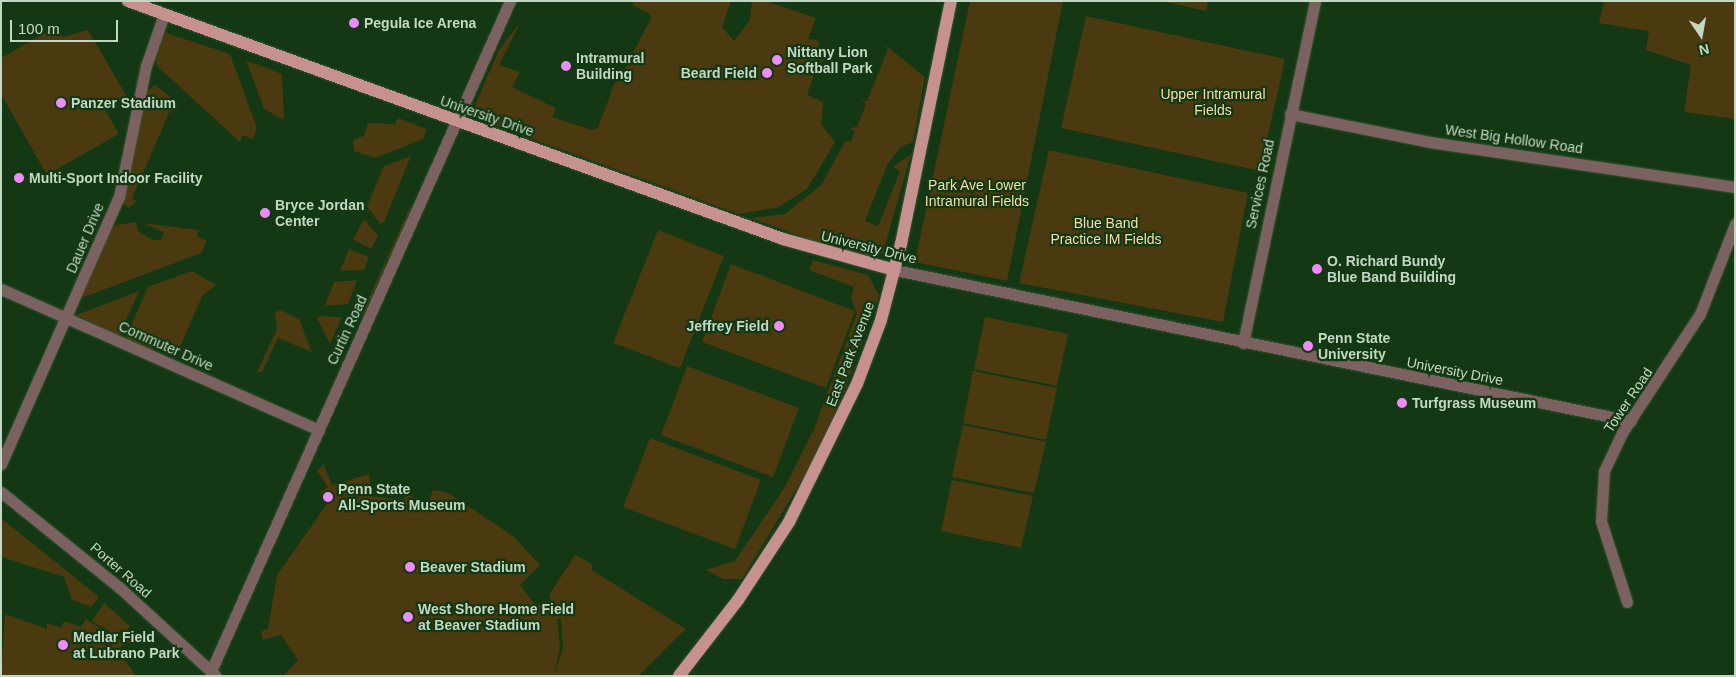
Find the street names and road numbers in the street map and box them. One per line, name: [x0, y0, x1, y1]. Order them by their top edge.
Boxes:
street label: University Drive: [438, 92, 536, 140]
street label: West Big Hollow Road: [1444, 121, 1584, 157]
street label: Services Road: [1242, 138, 1278, 230]
street label: Dauer Drive: [63, 200, 107, 276]
street label: University Drive: [819, 227, 919, 267]
street label: Curtin Road: [324, 293, 370, 367]
street label: East Park Avenue: [822, 299, 878, 409]
street label: Commuter Drive: [116, 318, 216, 374]
street label: University Drive: [1405, 353, 1505, 389]
street label: Tower Road: [1600, 364, 1656, 436]
street label: Porter Road: [87, 539, 155, 601]

